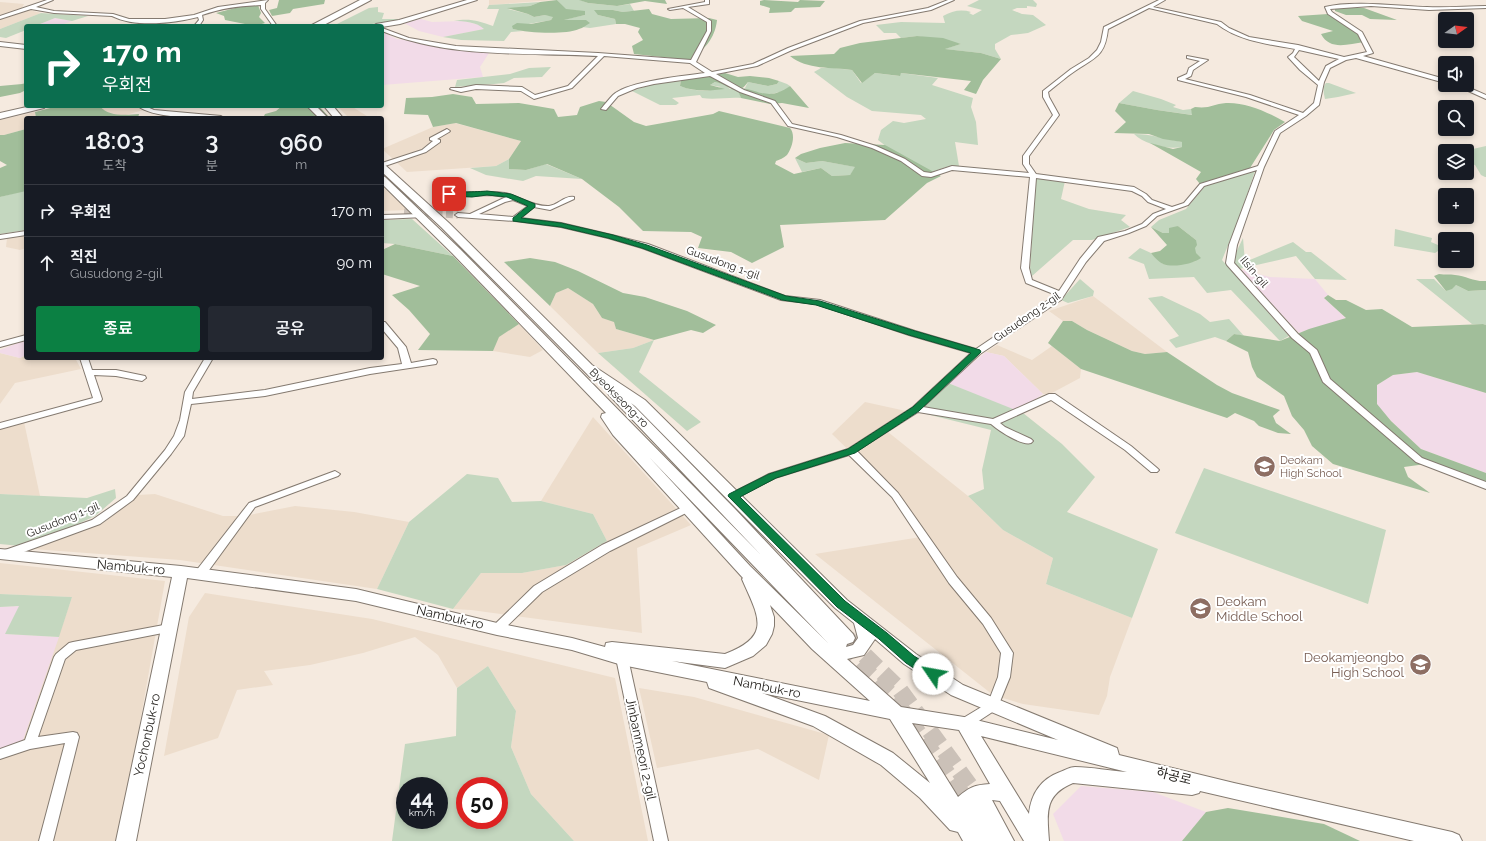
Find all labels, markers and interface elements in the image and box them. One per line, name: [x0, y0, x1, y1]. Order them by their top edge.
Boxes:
north arrow: [1438, 12, 1474, 48]
map controls: [1438, 12, 1474, 268]
text: 170 m: [102, 36, 182, 69]
icon: right: [36, 40, 88, 92]
button: sound: [1438, 56, 1474, 92]
text: 우회전: [102, 74, 152, 95]
button: search: [1438, 100, 1474, 136]
text: 18:03: [85, 126, 144, 155]
text: 3: [205, 126, 218, 155]
text: 960: [279, 128, 323, 157]
button: layers: [1438, 144, 1474, 180]
text: m: [295, 157, 307, 172]
text: 도착: [103, 158, 127, 173]
text: 분: [206, 158, 218, 173]
pin: [432, 177, 466, 211]
icon: arrive: [438, 183, 460, 205]
button: +: [1438, 188, 1474, 224]
icon: right: [36, 200, 58, 222]
text: 170 m: [331, 202, 372, 220]
text: 우회전: [70, 203, 111, 221]
button: −: [1438, 232, 1474, 268]
street label: Gusudong 1-gil: [685, 244, 761, 282]
text: 직진: [70, 248, 98, 266]
icon: ahead: [36, 252, 58, 274]
text: 90 m: [336, 254, 372, 272]
street label: Ilsin-gil: [1237, 254, 1271, 290]
text: Gusudong 2-gil: [70, 266, 162, 281]
street label: Gusudong 2-gil: [991, 289, 1063, 345]
button: 종료: [36, 306, 200, 352]
button: 공유: [208, 306, 372, 352]
street label: Byeokseong-ro: [587, 366, 652, 431]
school or university icon: Deokam High School: [1252, 453, 1278, 479]
place label: Deokam High School: [1280, 454, 1342, 480]
street label: Gusudong 1-gil: [25, 500, 101, 540]
street label: Nambuk-ro: [96, 557, 166, 577]
place label: Deokam Middle School: [1216, 594, 1303, 624]
school or university icon: Deokam Middle School: [1187, 595, 1213, 621]
street label: Nambuk-ro: [415, 602, 485, 632]
place label: Deokamjeongbo High School: [1304, 650, 1404, 680]
school or university icon: Deokamjeongbo High School: [1407, 651, 1433, 677]
position arrow: [912, 653, 954, 695]
street label: Nambuk-ro: [732, 673, 802, 701]
street label: Yochonbuk-ro: [131, 692, 163, 778]
street label: Jinbanmeori 2-gil: [623, 697, 659, 802]
street label: 하공로: [1155, 764, 1193, 788]
speed limit sign: 50: [456, 777, 508, 829]
text: 44: [411, 786, 433, 810]
text: km/h: [409, 807, 435, 818]

